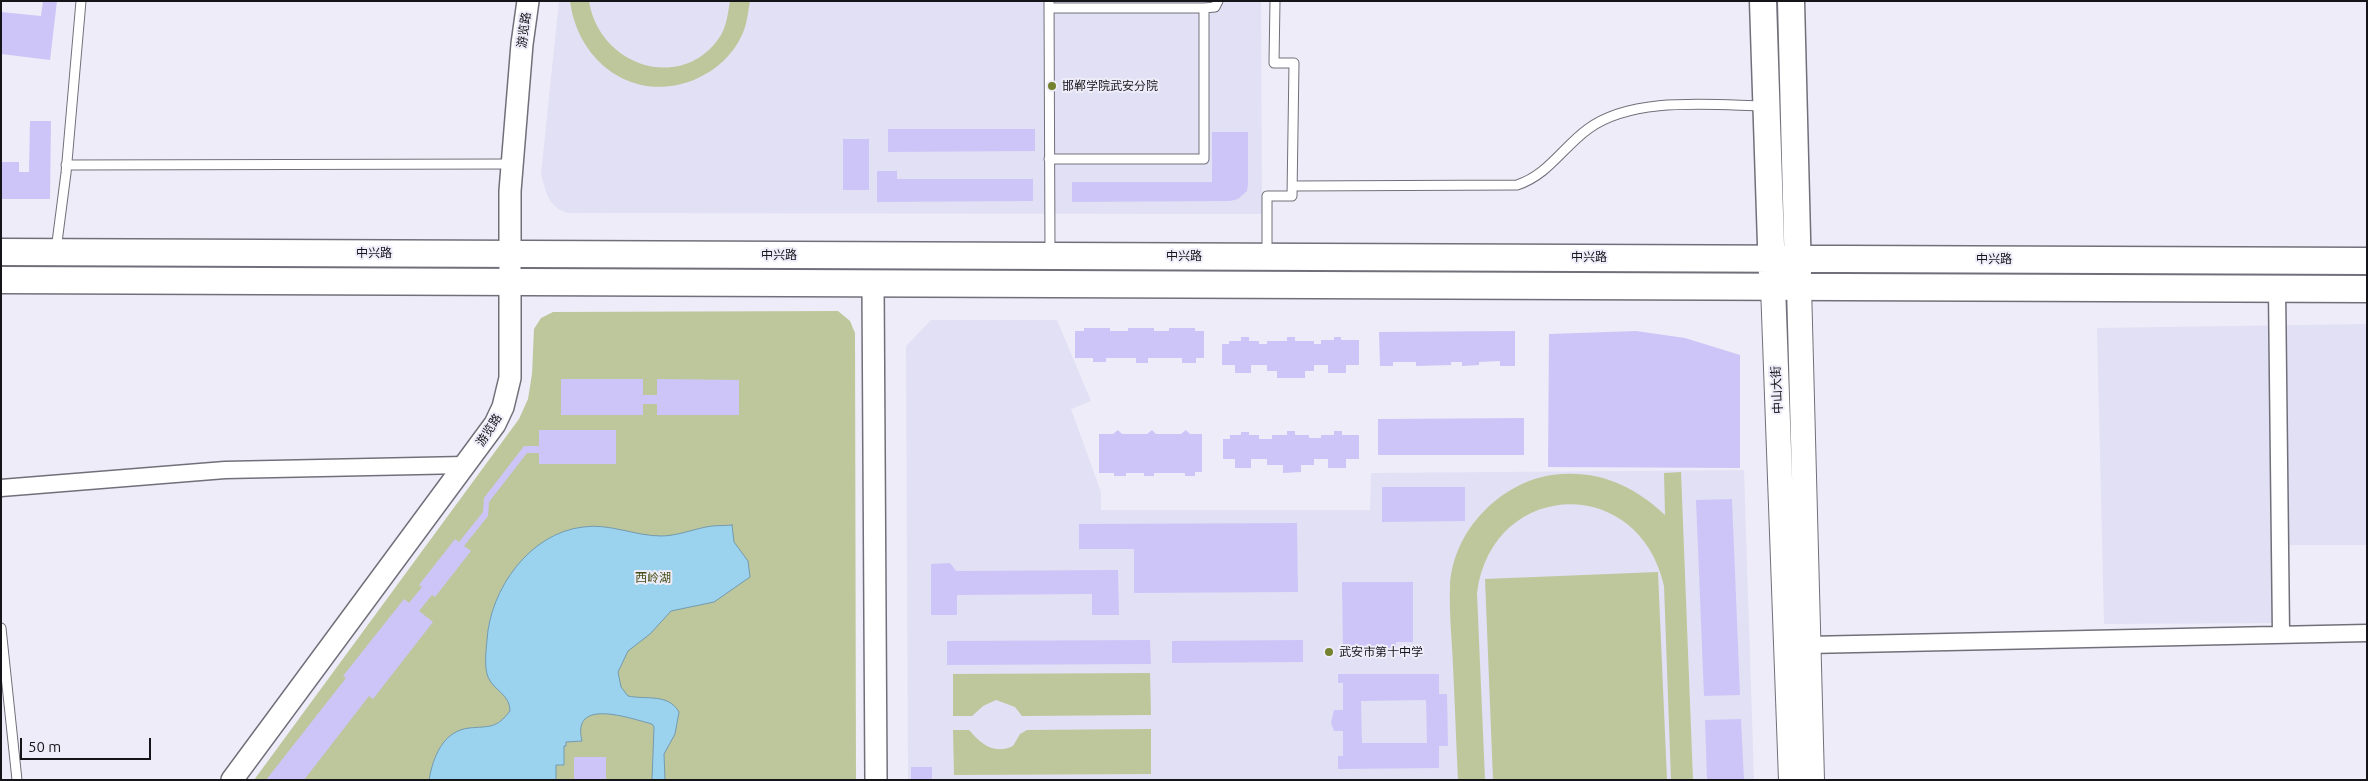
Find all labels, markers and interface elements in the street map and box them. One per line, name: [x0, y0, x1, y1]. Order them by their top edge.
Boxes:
street label: 游览路: [514, 11, 534, 49]
place label: 邯郸学院武安分院: [1062, 79, 1158, 93]
marker: 邯郸学院武安分院: [1046, 80, 1058, 92]
street label: 中兴路: [356, 246, 392, 260]
street label: 中兴路: [761, 248, 797, 262]
street label: 中兴路: [1166, 249, 1202, 263]
street label: 中兴路: [1571, 250, 1607, 264]
street label: 中兴路: [1976, 252, 2012, 266]
street label: 中山大街: [1769, 366, 1785, 414]
street label: 游览路: [473, 411, 505, 449]
park label: 西岭湖: [635, 571, 671, 585]
place label: 武安市第十中学: [1339, 645, 1423, 659]
marker: 武安市第十中学: [1323, 646, 1335, 658]
scale bar: [22, 728, 154, 760]
text: 50 m: [28, 738, 61, 755]

